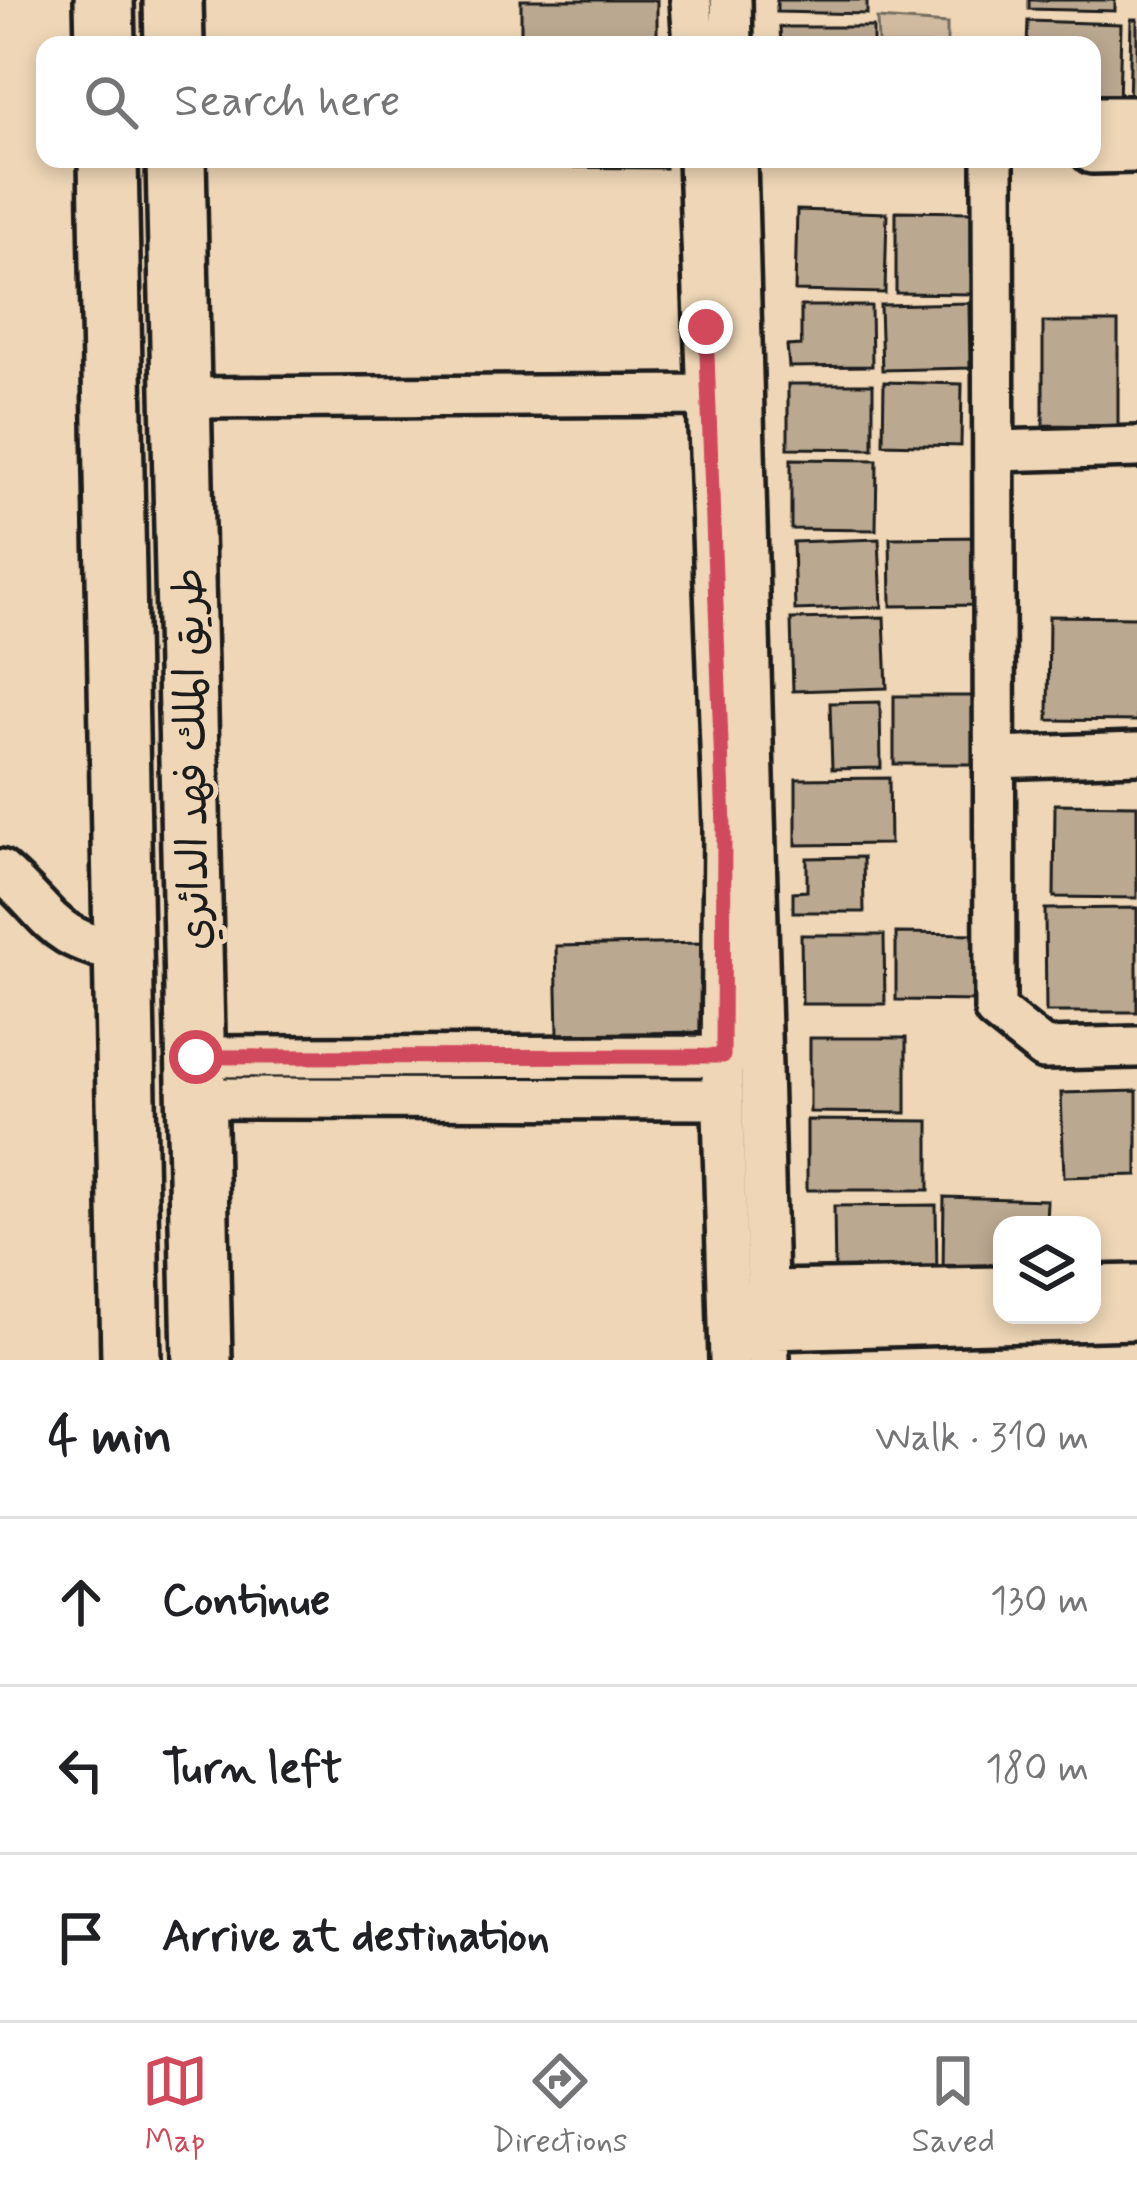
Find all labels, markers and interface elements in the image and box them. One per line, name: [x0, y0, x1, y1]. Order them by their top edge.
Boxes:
search box: [36, 36, 1101, 168]
icon: search: [78, 69, 144, 135]
text: Search here: [174, 73, 401, 132]
route end: [679, 300, 733, 354]
street label: طريق الملك فهد الدائري: [163, 567, 224, 951]
route start: [169, 1030, 223, 1084]
map controls: [993, 1216, 1101, 1324]
button: layers: [993, 1216, 1101, 1324]
text: 4 min: [48, 1405, 172, 1471]
text: Walk · 310 m: [875, 1413, 1089, 1464]
icon: ahead: [48, 1569, 114, 1635]
text: Continue: [162, 1572, 330, 1631]
text: 130 m: [990, 1576, 1089, 1627]
icon: left: [48, 1737, 114, 1803]
text: Turn left: [162, 1740, 342, 1799]
text: 180 m: [985, 1744, 1089, 1795]
icon: arrive: [48, 1905, 114, 1971]
text: Arrive at destination: [162, 1908, 550, 1967]
tab: Map: [142, 2048, 208, 2164]
tab: Directions: [492, 2048, 628, 2164]
tab: Saved: [912, 2048, 995, 2164]

